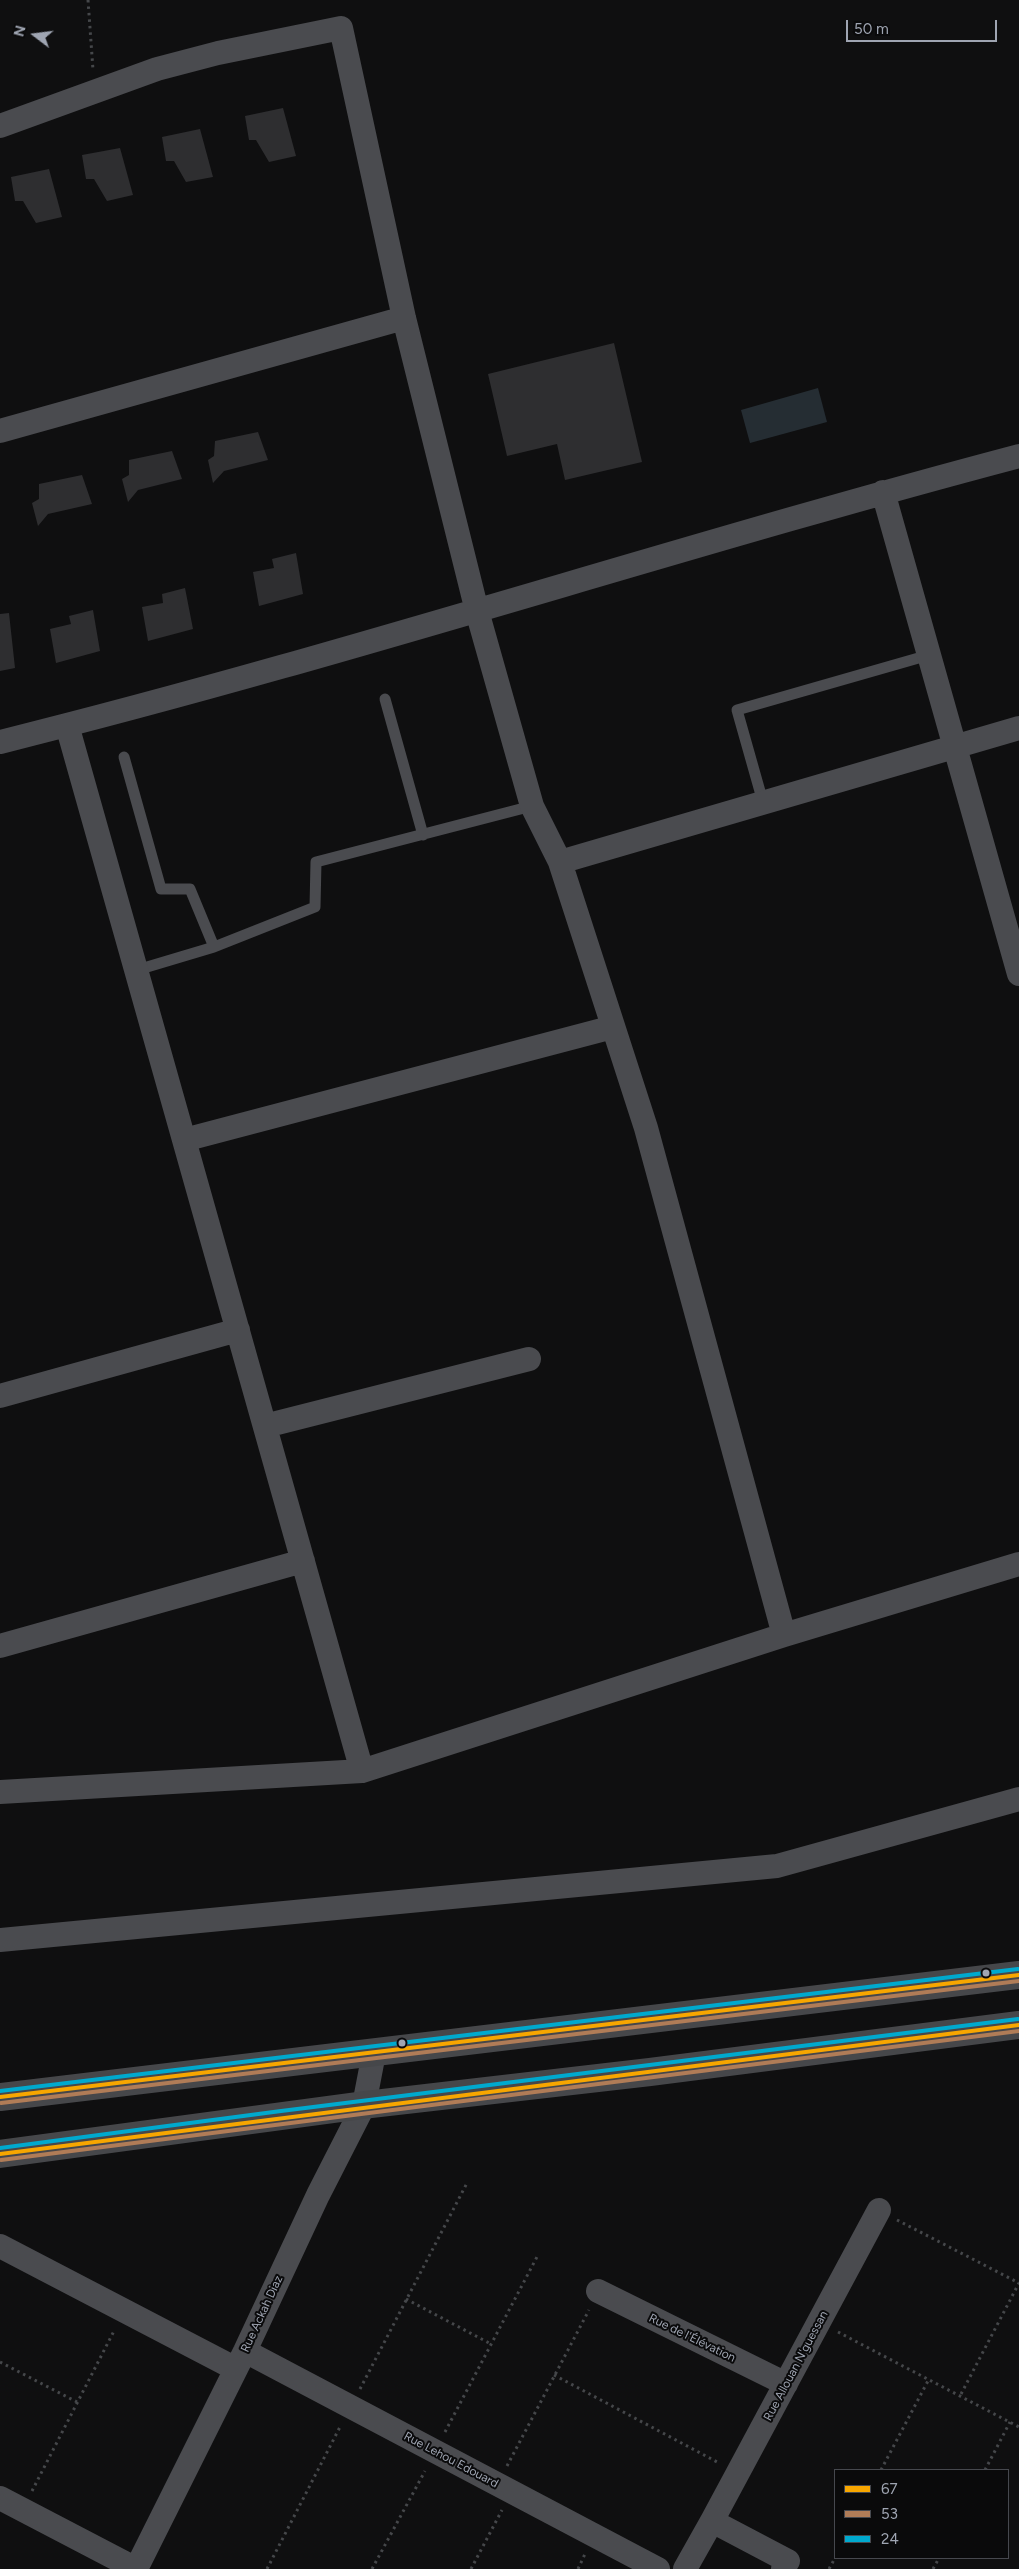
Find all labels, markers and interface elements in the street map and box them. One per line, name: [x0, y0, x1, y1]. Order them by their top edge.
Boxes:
north arrow: [10, 10, 60, 60]
scale bar: [849, 10, 1000, 42]
text: 50 m: [854, 20, 889, 38]
text: N: [10, 24, 30, 38]
unlabelled marker: [981, 1968, 991, 1978]
unlabelled marker: [397, 2038, 407, 2048]
street label: Rue Ackah Diaz: [238, 2273, 286, 2355]
street label: Rue Allouan N'guessan: [761, 2309, 831, 2423]
street label: Rue de l'Élévation: [646, 2311, 738, 2365]
street label: Rue Lehou Edouard: [401, 2429, 501, 2491]
legend: [834, 2469, 1009, 2559]
text: 67: [881, 2480, 898, 2498]
text: 53: [881, 2505, 898, 2523]
text: 24: [881, 2530, 899, 2548]

